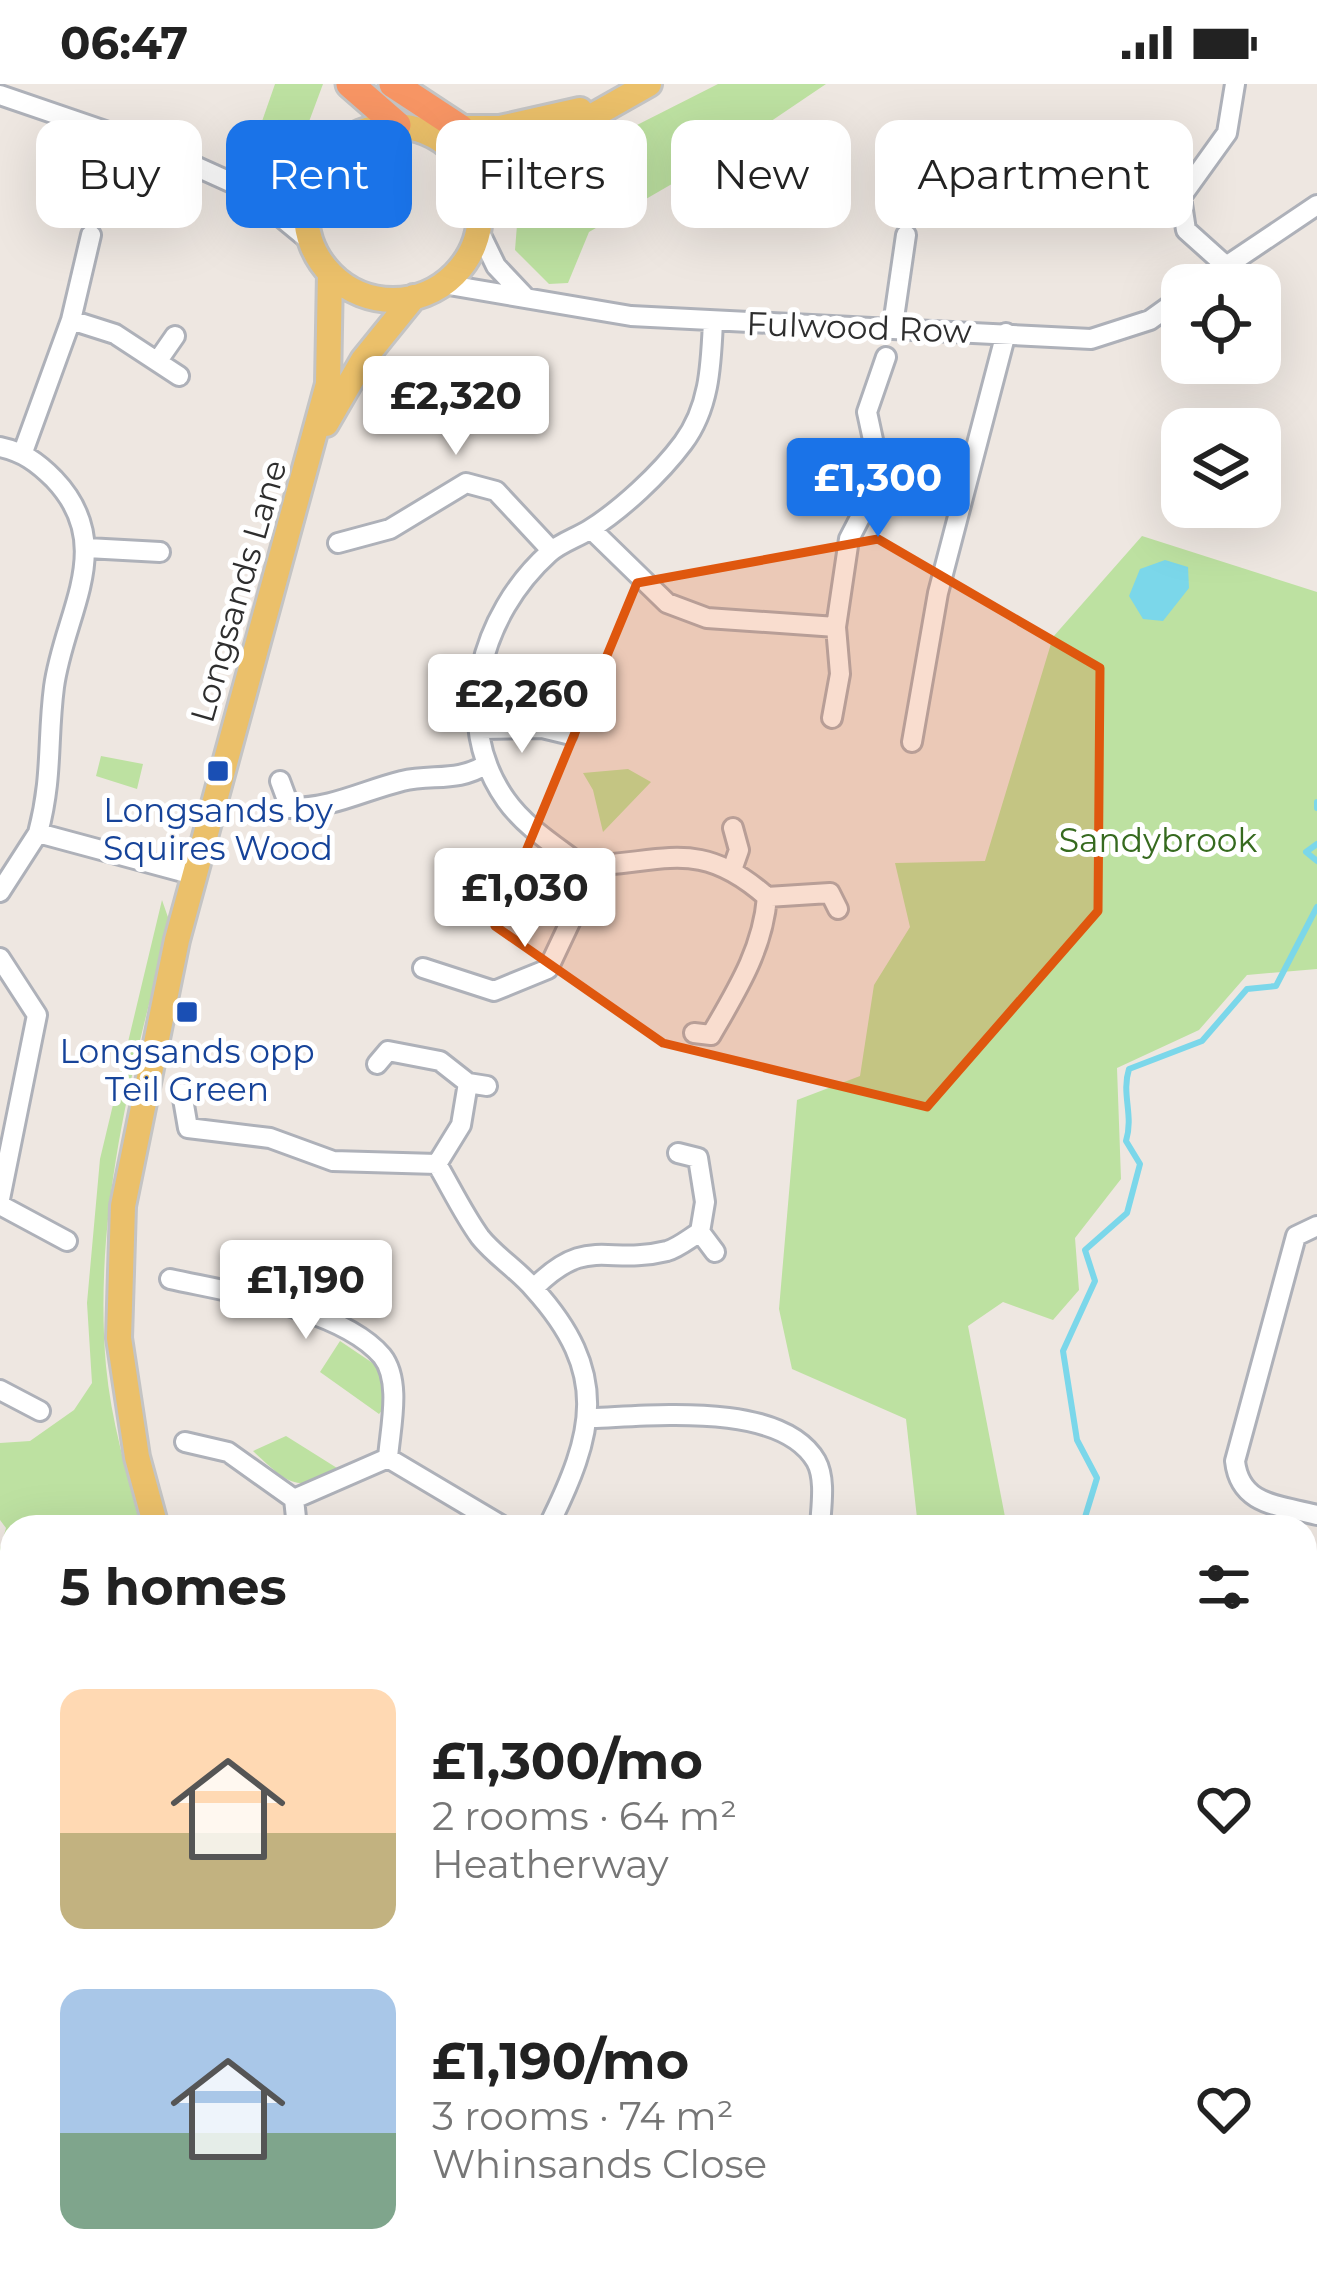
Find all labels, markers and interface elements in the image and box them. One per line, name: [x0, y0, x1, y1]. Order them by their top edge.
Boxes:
text: 06:47: [60, 15, 188, 70]
chip: Buy: [36, 120, 202, 228]
chip: Rent: [226, 120, 412, 228]
chip: Filters: [436, 120, 647, 228]
chip: New: [671, 120, 851, 228]
chip: Apartment: [875, 120, 1193, 228]
map controls: [1161, 264, 1281, 528]
button: locate: [1161, 264, 1281, 384]
street label: Fulwood Row: [746, 303, 972, 351]
pin: £2,320: [358, 356, 554, 458]
text: £2,320: [390, 371, 522, 419]
button: layers: [1161, 408, 1281, 528]
pin: £1,300: [780, 438, 976, 540]
text: £1,300: [814, 453, 942, 501]
street label: Longsands Lane: [181, 455, 295, 727]
pin: £2,260: [424, 654, 620, 756]
text: £2,260: [455, 669, 589, 717]
marker: Longsands by Squires Wood: [205, 758, 231, 784]
place label: Longsands by Squires Wood: [103, 790, 333, 868]
park label: Sandybrook: [1059, 820, 1258, 860]
pin: £1,030: [427, 848, 623, 950]
text: £1,030: [461, 863, 589, 911]
marker: Longsands opp Teil Green: [174, 999, 200, 1025]
place label: Longsands opp Teil Green: [59, 1031, 315, 1109]
pin: £1,190: [208, 1240, 404, 1342]
text: £1,190: [247, 1255, 365, 1303]
icon: filters: [1191, 1554, 1257, 1620]
text: 5 homes: [60, 1556, 287, 1618]
text: £1,300/mo: [432, 1730, 703, 1792]
icon: home: [156, 1737, 300, 1881]
icon: heart: [1191, 1776, 1257, 1842]
text: 2 rooms · 64 m²: [432, 1792, 737, 1840]
text: Heatherway: [432, 1840, 669, 1888]
text: £1,190/mo: [432, 2030, 689, 2092]
icon: home: [156, 2037, 300, 2181]
icon: heart: [1191, 2076, 1257, 2142]
text: 3 rooms · 74 m²: [432, 2092, 734, 2140]
text: Whinsands Close: [432, 2140, 767, 2188]

